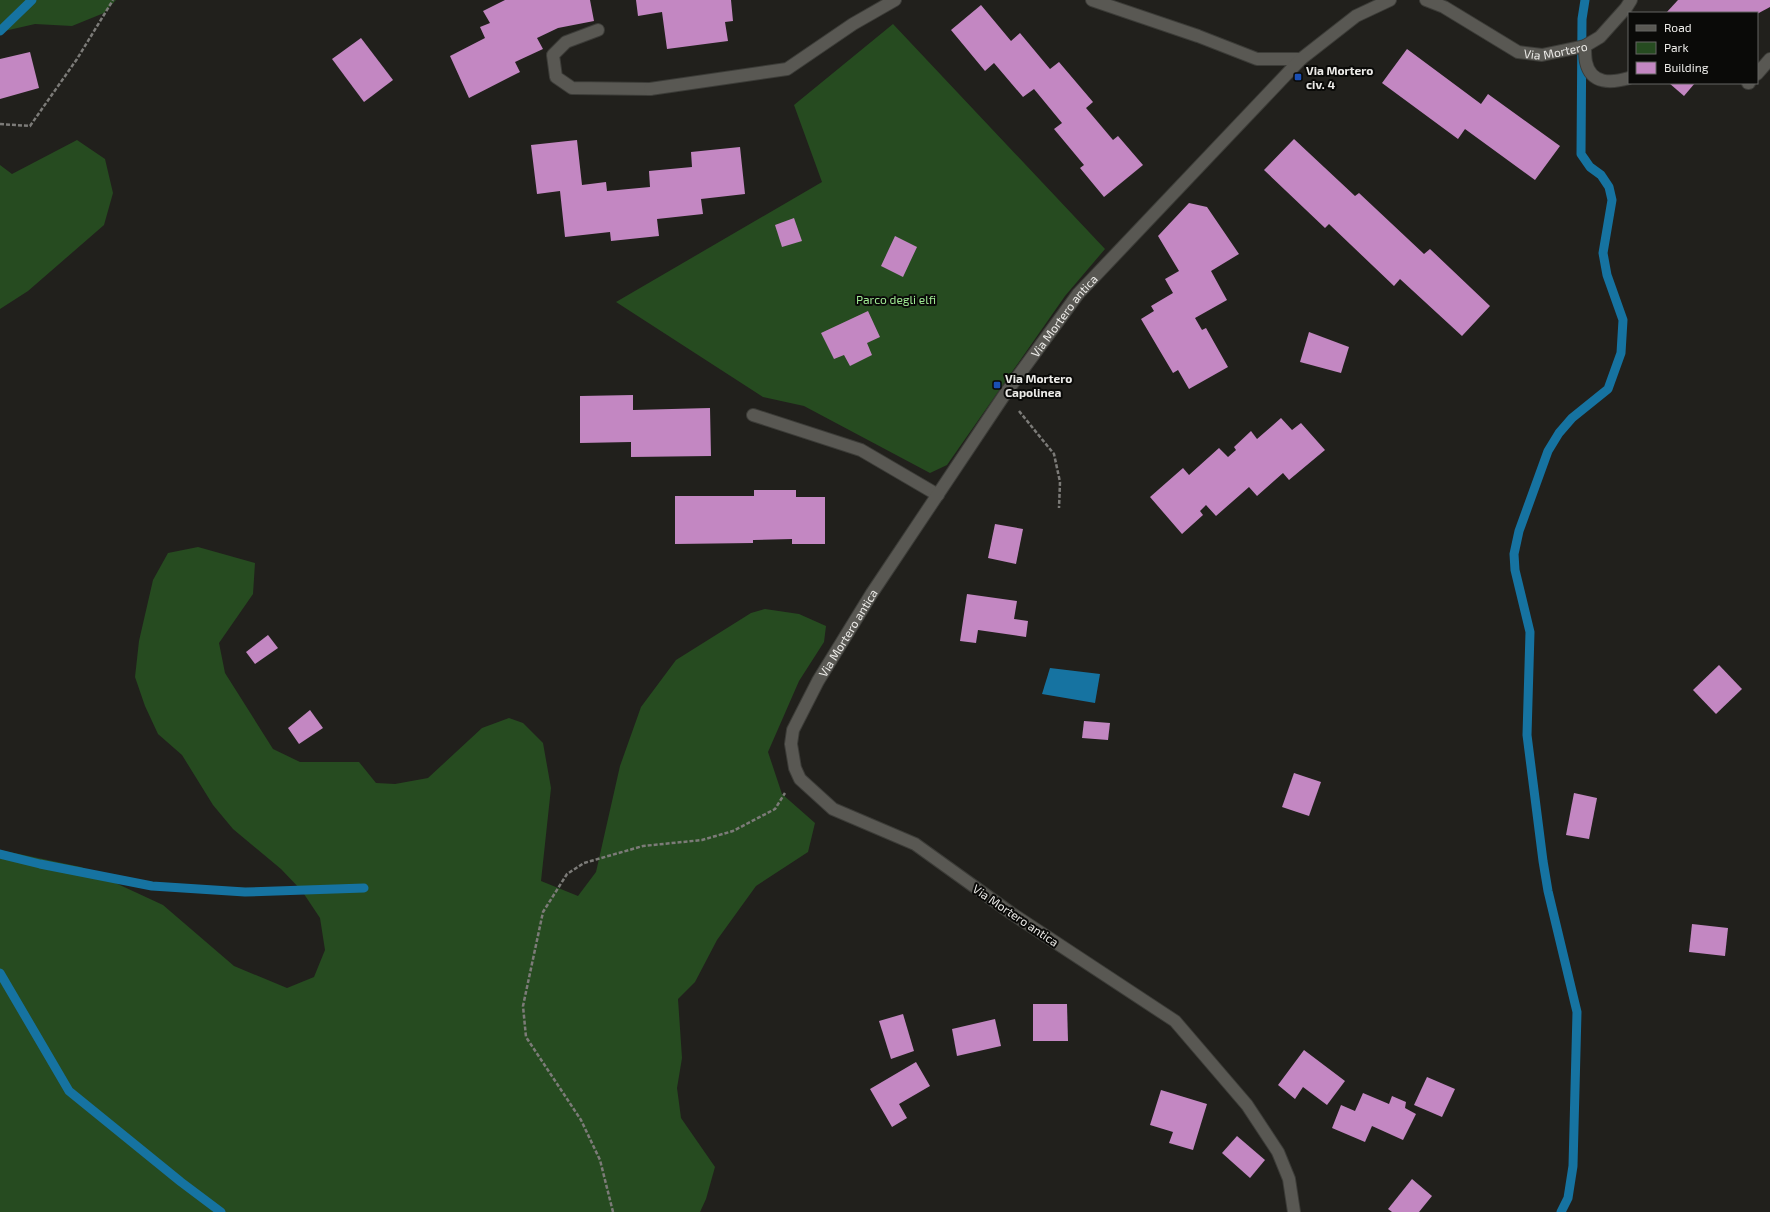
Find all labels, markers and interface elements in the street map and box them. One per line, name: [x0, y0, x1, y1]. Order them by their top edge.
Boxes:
legend: [1628, 12, 1758, 84]
text: Road: [1664, 20, 1692, 34]
street label: Via Mortero: [1523, 39, 1589, 62]
text: Park: [1664, 40, 1689, 54]
text: Building: [1664, 60, 1709, 74]
place label: Via Mortero civ. 4: [1306, 63, 1373, 91]
marker: Via Mortero civ. 4: [1293, 72, 1303, 82]
street label: Via Mortero antica: [1027, 271, 1100, 360]
park label: Parco degli elfi: [856, 292, 936, 306]
place label: Via Mortero Capolinea: [1005, 371, 1072, 399]
marker: Via Mortero Capolinea: [992, 380, 1002, 390]
street label: Via Mortero antica: [815, 586, 880, 679]
street label: Via Mortero antica: [970, 881, 1062, 949]

